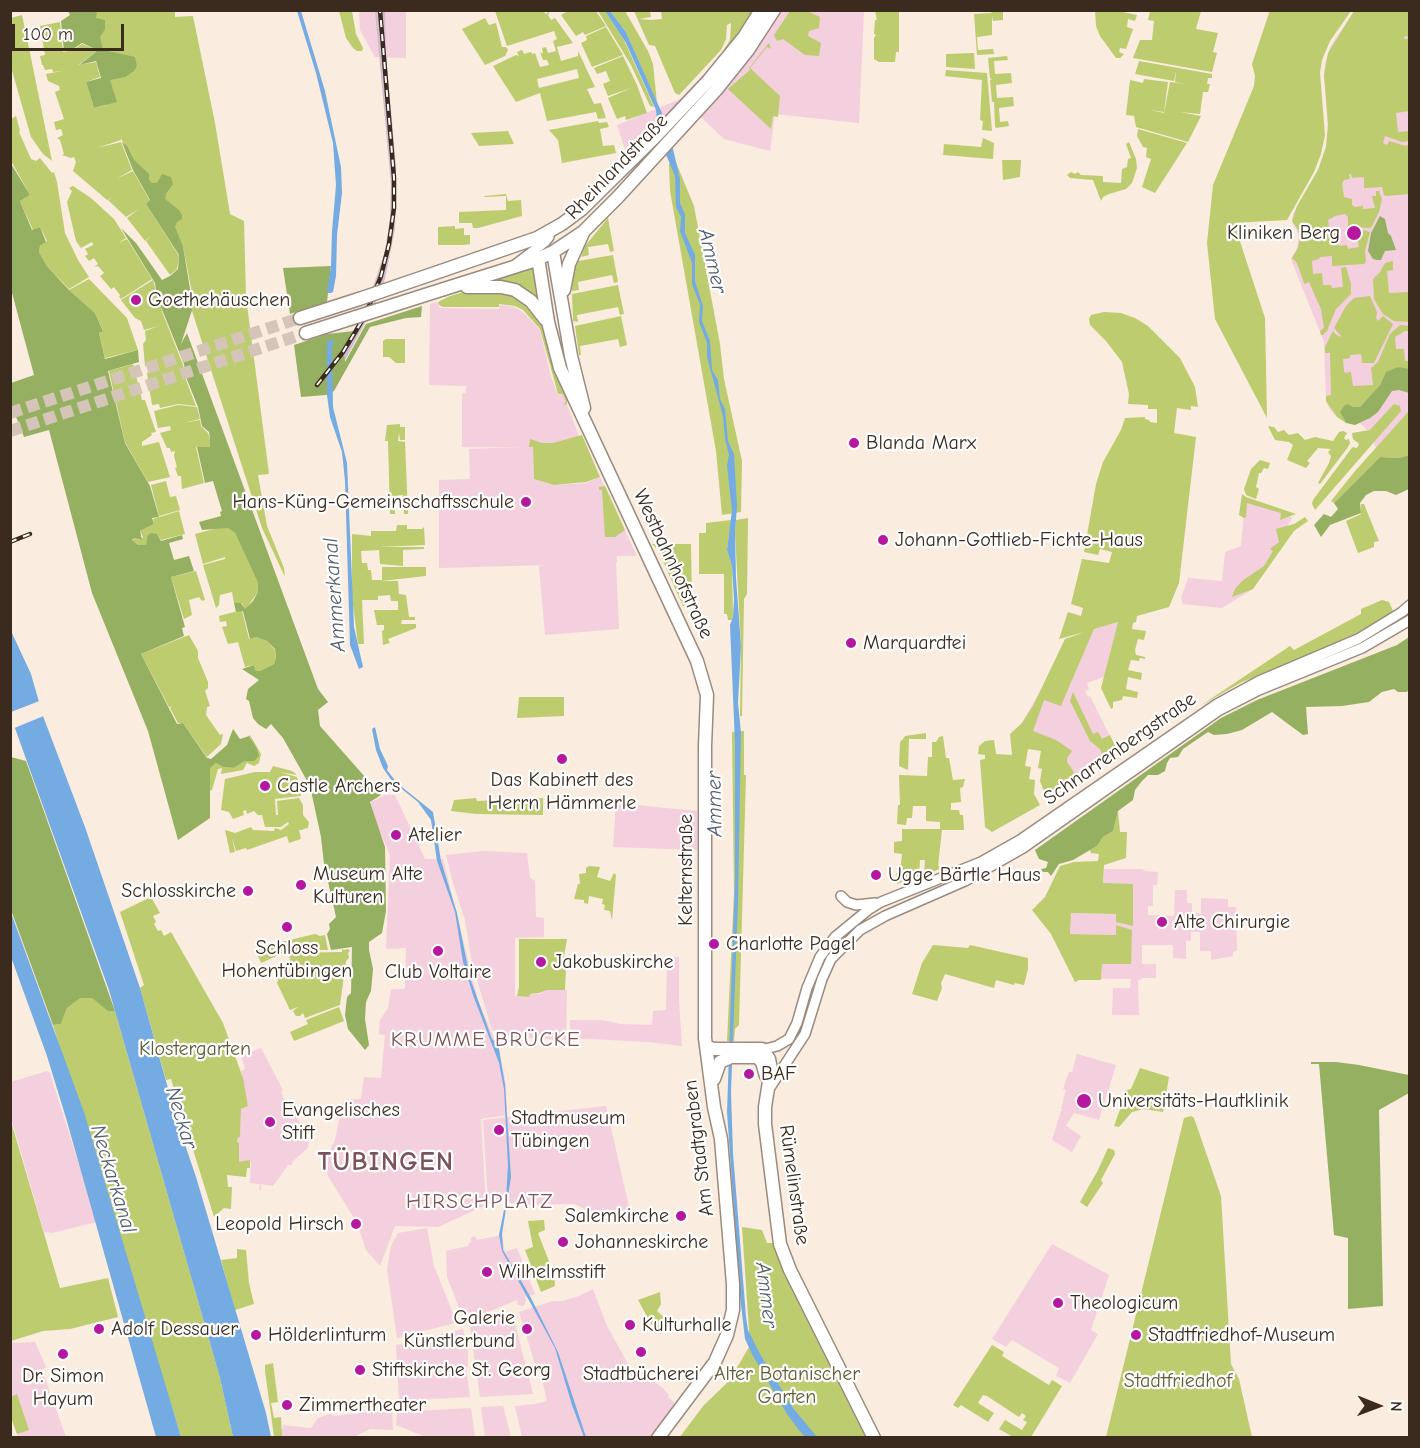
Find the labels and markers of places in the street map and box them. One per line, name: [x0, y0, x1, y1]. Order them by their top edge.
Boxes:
place label: Kliniken Berg: [1227, 221, 1340, 245]
marker: Kliniken Berg: [1345, 224, 1363, 242]
place label: Goethehäuschen: [148, 288, 290, 312]
marker: Goethehäuschen: [129, 293, 143, 307]
place label: Blanda Marx: [866, 431, 976, 455]
marker: Blanda Marx: [847, 436, 861, 450]
place label: Hans-Küng-Gemeinschaftsschule: [232, 490, 514, 514]
marker: Hans-Küng-Gemeinschaftsschule: [519, 495, 533, 509]
place label: Johann-Gottlieb-Fichte-Haus: [895, 528, 1143, 552]
marker: Johann-Gottlieb-Fichte-Haus: [876, 533, 890, 547]
place label: Marquardtei: [863, 631, 966, 655]
marker: Marquardtei: [844, 636, 858, 650]
marker: Das Kabinett des Herrn Hämmerle: [555, 752, 569, 766]
place label: Das Kabinett des Herrn Hämmerle: [488, 768, 636, 815]
place label: Castle Archers: [277, 774, 400, 798]
marker: Castle Archers: [258, 779, 272, 793]
place label: Atelier: [408, 823, 462, 847]
marker: Atelier: [389, 828, 403, 842]
place label: Museum Alte Kulturen: [313, 862, 423, 909]
place label: Ugge Bärtle Haus: [888, 863, 1040, 887]
marker: Ugge Bärtle Haus: [869, 868, 883, 882]
marker: Museum Alte Kulturen: [294, 878, 308, 892]
place label: Schlosskirche: [121, 879, 236, 903]
marker: Schlosskirche: [241, 884, 255, 898]
place label: Alte Chirurgie: [1174, 910, 1290, 934]
marker: Alte Chirurgie: [1155, 915, 1169, 929]
marker: Schloss Hohentübingen: [280, 920, 294, 934]
place label: Charlotte Pagel: [726, 932, 855, 956]
place label: Schloss Hohentübingen: [222, 936, 352, 983]
marker: Charlotte Pagel: [707, 937, 721, 951]
marker: Club Voltaire: [431, 944, 445, 958]
place label: Jakobuskirche: [553, 950, 673, 974]
marker: Jakobuskirche: [534, 955, 548, 969]
place label: Club Voltaire: [385, 960, 491, 984]
place label: BAF: [761, 1062, 797, 1086]
marker: BAF: [742, 1067, 756, 1081]
place label: Universitäts-Hautklinik: [1098, 1089, 1288, 1113]
marker: Universitäts-Hautklinik: [1075, 1092, 1093, 1110]
place label: Evangelisches Stift: [282, 1098, 400, 1145]
place label: Stadtmuseum Tübingen: [511, 1106, 626, 1153]
marker: Evangelisches Stift: [263, 1115, 277, 1129]
marker: Stadtmuseum Tübingen: [492, 1123, 506, 1137]
place label: Salemkirche: [565, 1204, 669, 1228]
marker: Salemkirche: [674, 1209, 688, 1223]
place label: Leopold Hirsch: [215, 1212, 344, 1236]
marker: Leopold Hirsch: [349, 1217, 363, 1231]
place label: Johanneskirche: [575, 1230, 708, 1254]
marker: Johanneskirche: [556, 1235, 570, 1249]
place label: Wilhelmsstift: [499, 1260, 605, 1284]
marker: Wilhelmsstift: [480, 1265, 494, 1279]
place label: Theologicum: [1070, 1291, 1178, 1315]
marker: Theologicum: [1051, 1296, 1065, 1310]
place label: Galerie Künstlerbund: [404, 1306, 515, 1353]
place label: Kulturhalle: [642, 1313, 731, 1337]
place label: Adolf Dessauer: [111, 1317, 238, 1341]
marker: Kulturhalle: [623, 1318, 637, 1332]
marker: Adolf Dessauer: [92, 1322, 106, 1336]
marker: Galerie Künstlerbund: [520, 1322, 534, 1336]
place label: Hölderlinturm: [268, 1323, 386, 1347]
place label: Stadtfriedhof-Museum: [1148, 1323, 1335, 1347]
marker: Hölderlinturm: [249, 1328, 263, 1342]
marker: Stadtfriedhof-Museum: [1129, 1328, 1143, 1342]
marker: Stadtbücherei: [634, 1345, 648, 1359]
marker: Dr. Simon Hayum: [56, 1347, 70, 1361]
place label: Stiftskirche St. Georg: [372, 1358, 551, 1382]
place label: Stadtbücherei: [583, 1362, 699, 1386]
marker: Stiftskirche St. Georg: [353, 1363, 367, 1377]
place label: Dr. Simon Hayum: [22, 1364, 104, 1411]
place label: Zimmertheater: [299, 1393, 426, 1417]
marker: Zimmertheater: [280, 1398, 294, 1412]

